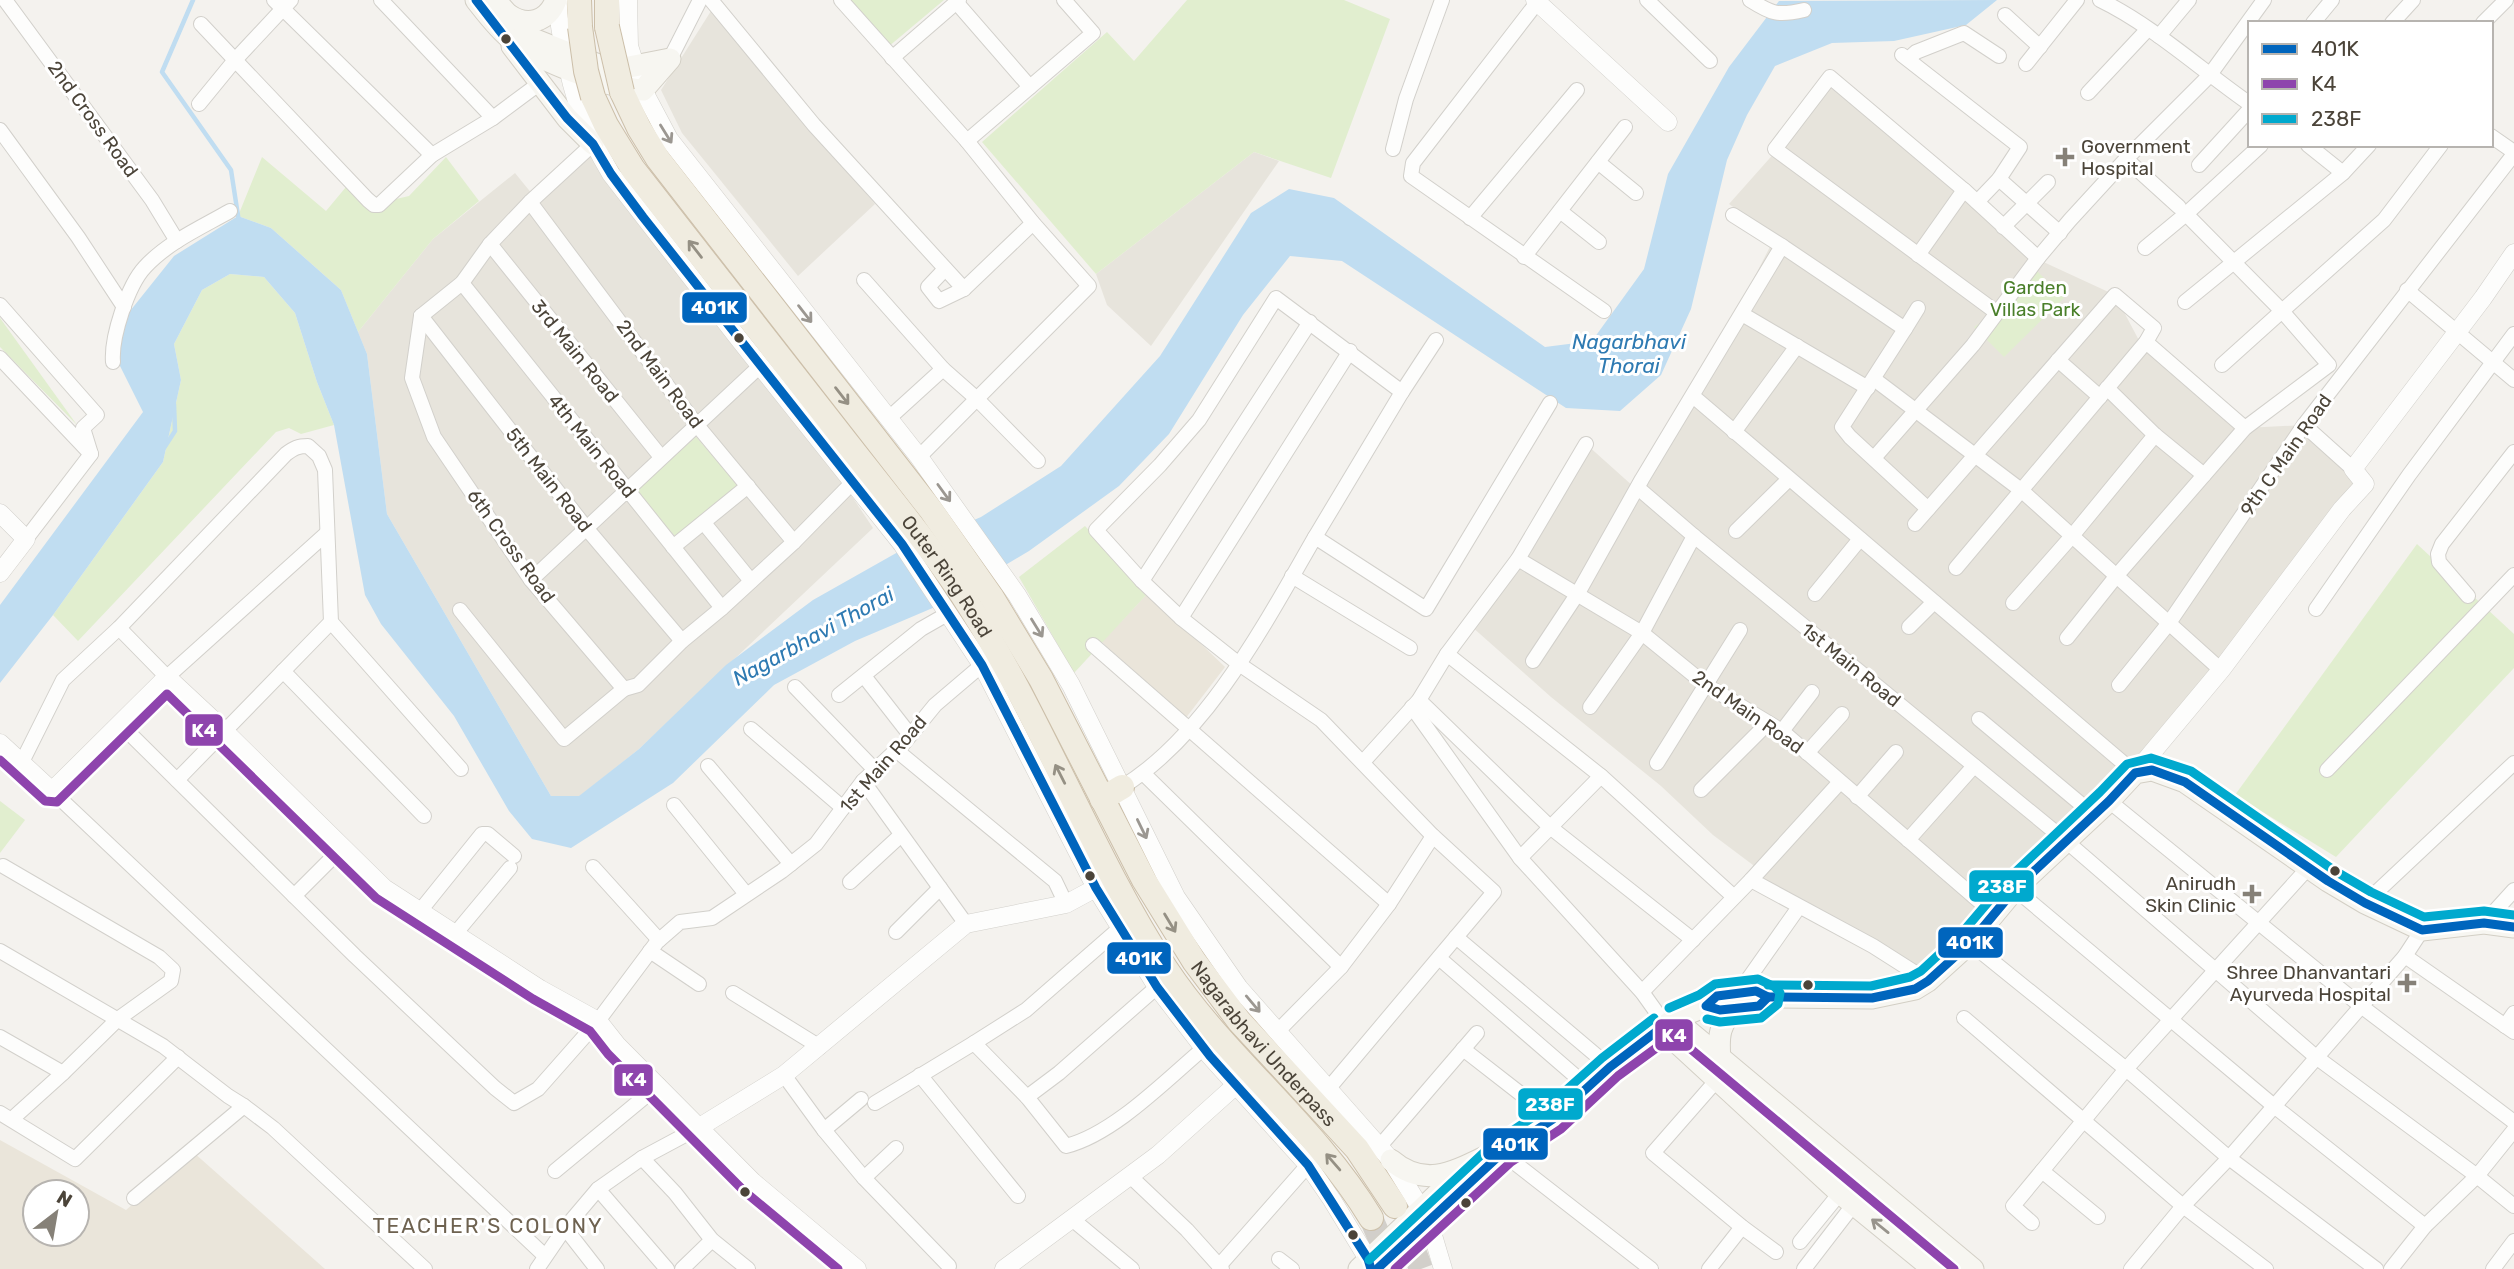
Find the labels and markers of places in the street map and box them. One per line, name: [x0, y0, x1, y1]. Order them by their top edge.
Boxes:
unlabelled marker: [499, 32, 513, 46]
place label: Government Hospital: [2081, 135, 2191, 180]
marker: Government Hospital: [2055, 147, 2075, 167]
unlabelled marker: [732, 331, 746, 345]
unlabelled marker: [2328, 864, 2342, 878]
unlabelled marker: [1083, 869, 1097, 883]
place label: Anirudh Skin Clinic: [2145, 872, 2236, 917]
marker: Anirudh Skin Clinic: [2242, 884, 2262, 904]
place label: Shree Dhanvantari Ayurveda Hospital: [2227, 961, 2391, 1006]
marker: Shree Dhanvantari Ayurveda Hospital: [2397, 973, 2417, 993]
unlabelled marker: [1801, 978, 1815, 992]
unlabelled marker: [738, 1185, 752, 1199]
unlabelled marker: [1459, 1196, 1473, 1210]
unlabelled marker: [1346, 1228, 1360, 1242]

